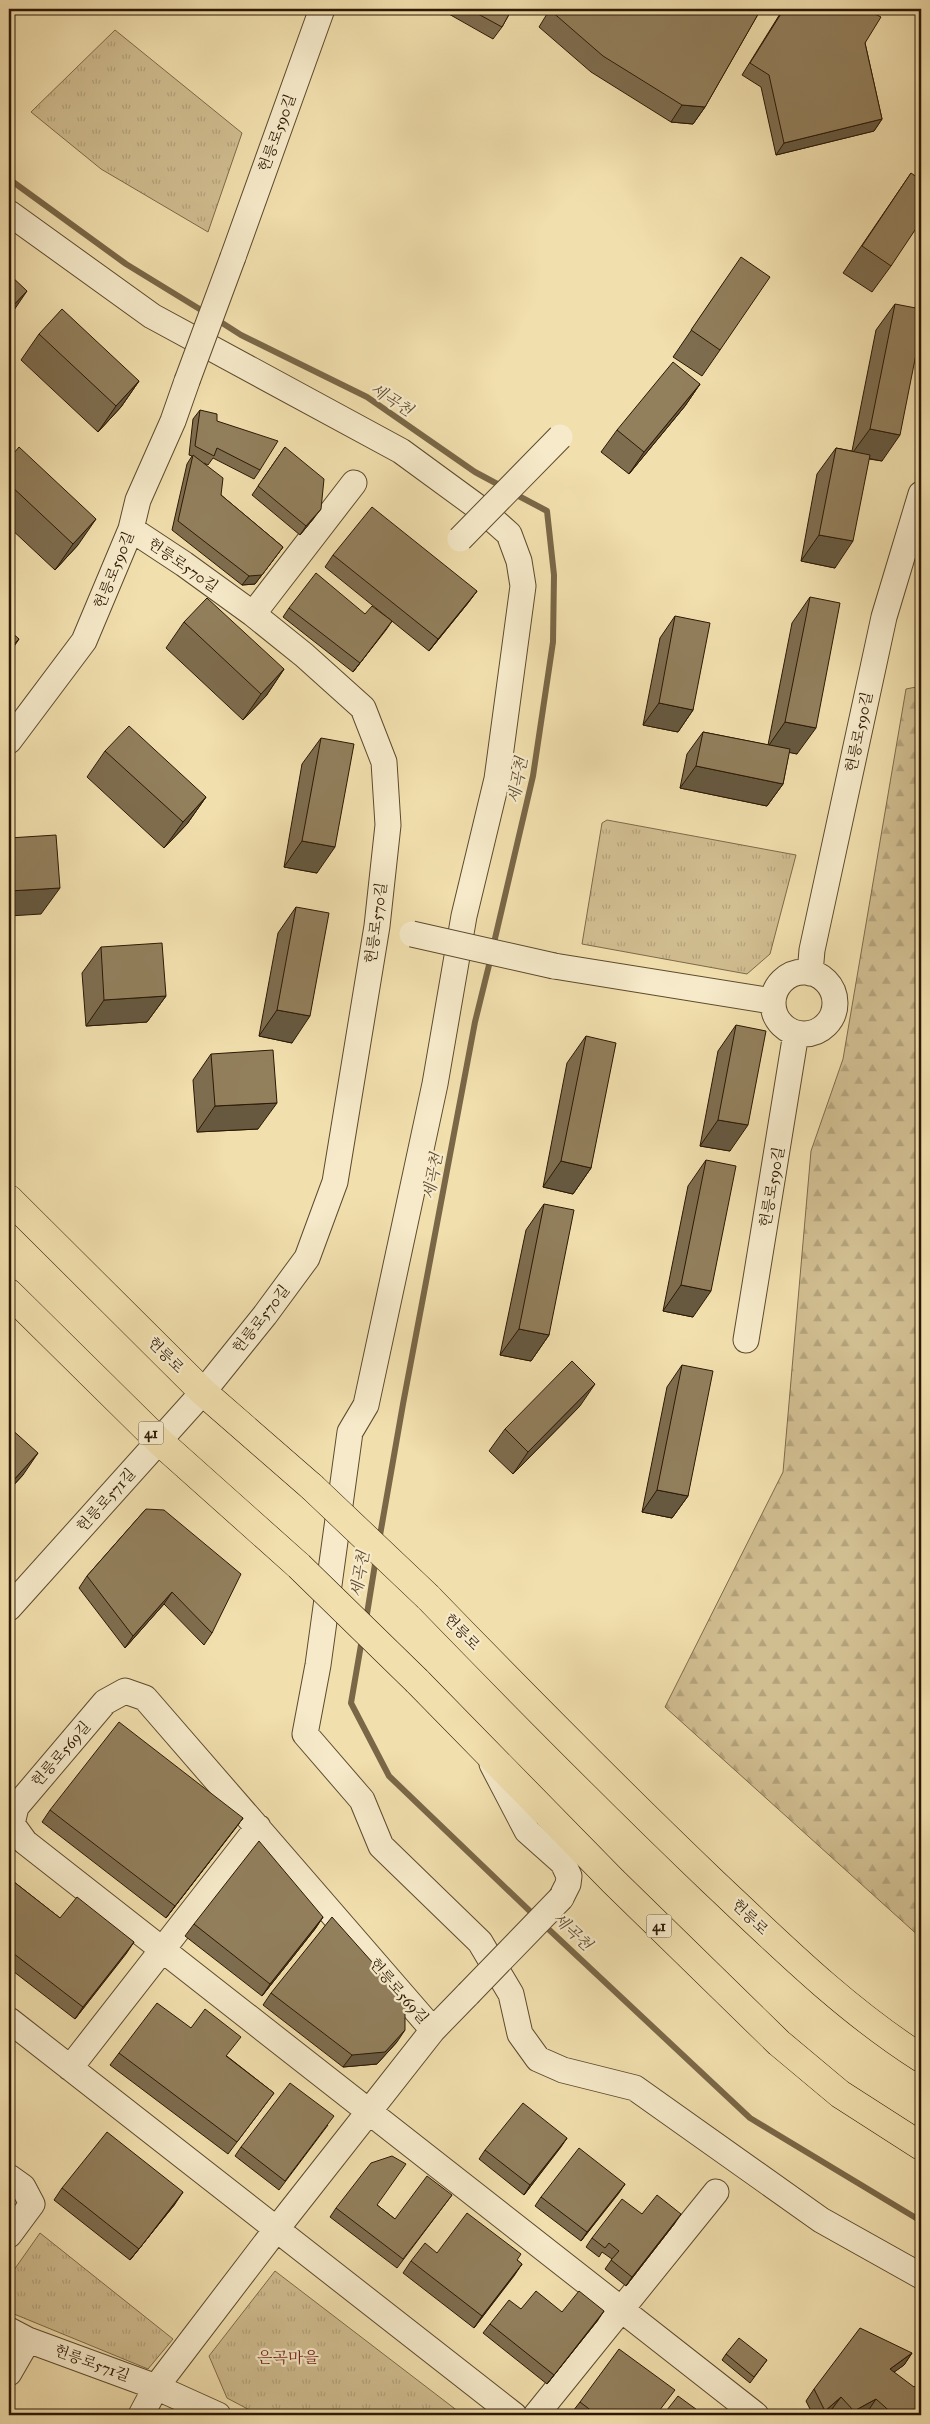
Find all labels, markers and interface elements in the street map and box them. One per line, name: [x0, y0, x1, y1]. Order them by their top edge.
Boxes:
street label: 헌릉로590길: [255, 92, 299, 174]
water label: 세곡천: [367, 379, 418, 421]
street label: 헌릉로590길: [90, 529, 138, 611]
street label: 헌릉로570길: [144, 534, 222, 596]
street label: 헌릉로590길: [842, 690, 876, 774]
water label: 세곡천: [504, 754, 532, 805]
street label: 헌릉로570길: [361, 881, 391, 965]
street label: 헌릉로590길: [756, 1145, 788, 1229]
water label: 세곡천: [419, 1150, 447, 1201]
street label: 헌릉로570길: [229, 1281, 293, 1357]
street label: 헌릉로: [144, 1333, 188, 1377]
road number: 41: [138, 1422, 164, 1445]
street label: 헌릉로571길: [73, 1465, 139, 1535]
water label: 세곡천: [346, 1548, 373, 1599]
street label: 헌릉로: [440, 1610, 484, 1654]
street label: 헌릉로569길: [28, 1718, 94, 1790]
street label: 헌릉로: [728, 1895, 772, 1939]
water label: 세곡천: [549, 1909, 597, 1955]
road number: 41: [646, 1914, 672, 1938]
street label: 헌릉로569길: [366, 1955, 432, 2027]
street label: 헌릉로571길: [52, 2341, 132, 2385]
district label: 은곡마을: [257, 2348, 319, 2367]

